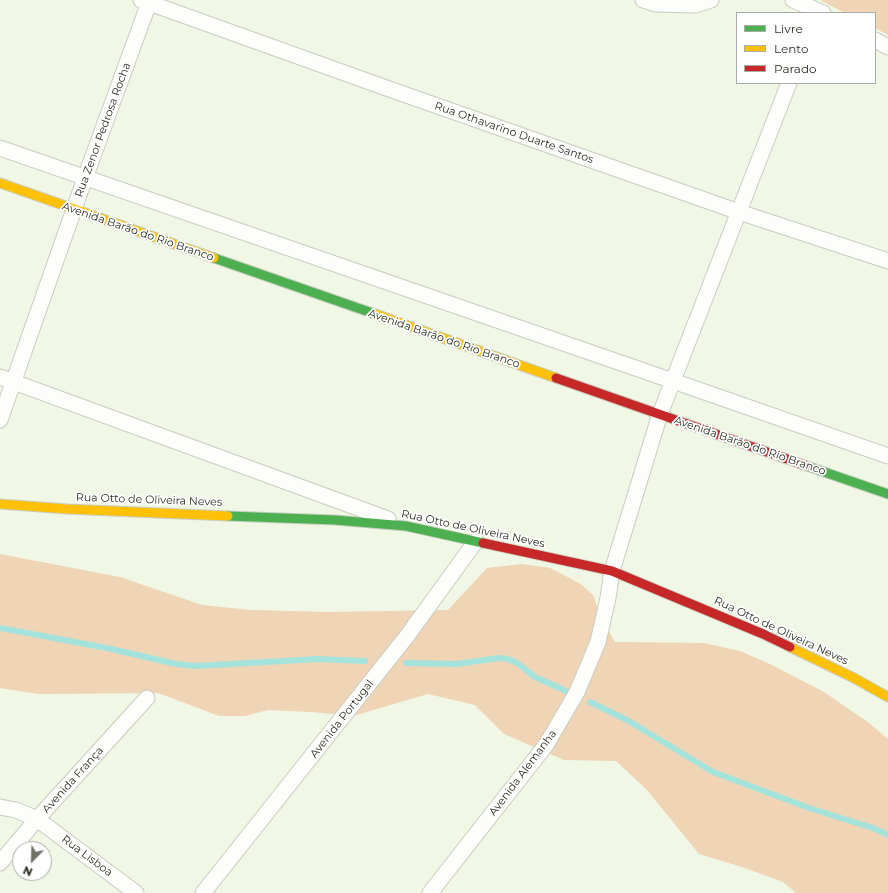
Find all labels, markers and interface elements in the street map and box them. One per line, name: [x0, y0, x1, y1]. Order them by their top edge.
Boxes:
legend: [736, 12, 876, 84]
text: Livre: [774, 21, 803, 36]
text: Lento: [774, 41, 809, 56]
street label: Rua Zenor Pedrosa Rocha: [72, 61, 134, 199]
text: Parado: [774, 61, 817, 76]
street label: Rua Othavarino Duarte Santos: [433, 99, 595, 167]
street label: Avenida Barão do Rio Branco: [61, 200, 215, 264]
street label: Avenida Barão do Rio Branco: [367, 307, 521, 371]
street label: Avenida Barão do Rio Branco: [673, 414, 827, 478]
street label: Rua Otto de Oliveira Neves: [76, 491, 222, 509]
street label: Rua Otto de Oliveira Neves: [400, 507, 546, 551]
street label: Rua Otto de Oliveira Neves: [712, 594, 850, 668]
street label: Avenida Portugal: [307, 677, 377, 761]
street label: Avenida Alemanha: [486, 727, 560, 819]
street label: Avenida França: [40, 744, 106, 816]
street label: Rua Lisboa: [59, 833, 115, 879]
north arrow: [12, 841, 52, 881]
text: N: [21, 863, 35, 879]

